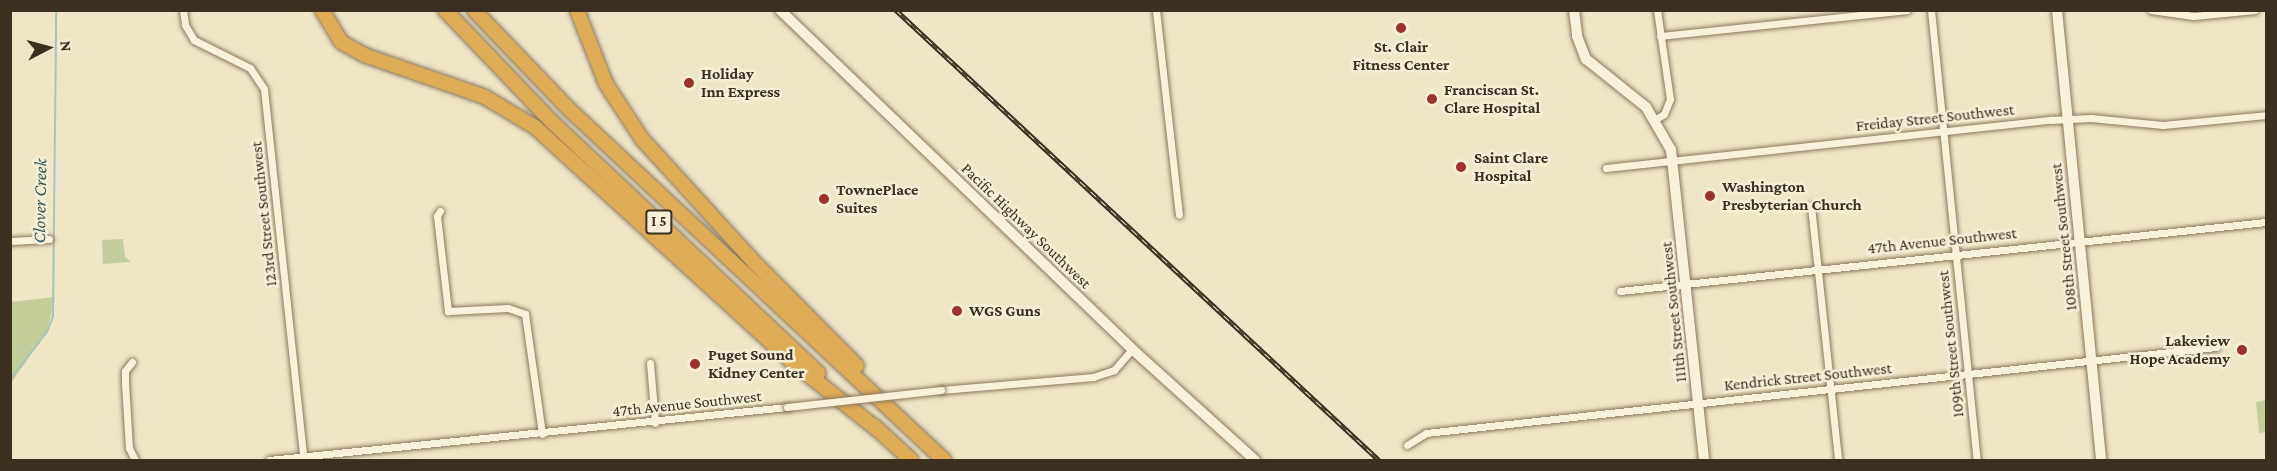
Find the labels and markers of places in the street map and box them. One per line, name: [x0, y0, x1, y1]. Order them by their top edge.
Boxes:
marker: St. Clair Fitness Center: [1394, 21, 1408, 35]
place label: St. Clair Fitness Center: [1352, 37, 1450, 75]
place label: Holiday Inn Express: [701, 64, 780, 102]
marker: Holiday Inn Express: [682, 76, 696, 90]
place label: Franciscan St. Clare Hospital: [1444, 80, 1540, 118]
marker: Franciscan St. Clare Hospital: [1425, 92, 1439, 106]
place label: Saint Clare Hospital: [1474, 148, 1548, 186]
marker: Saint Clare Hospital: [1452, 158, 1470, 176]
place label: Washington Presbyterian Church: [1722, 177, 1862, 215]
place label: TownePlace Suites: [836, 180, 918, 218]
marker: Washington Presbyterian Church: [1703, 189, 1717, 203]
marker: TownePlace Suites: [817, 192, 831, 206]
place label: WGS Guns: [969, 301, 1040, 321]
marker: WGS Guns: [950, 304, 964, 318]
place label: Lakeview Hope Academy: [2129, 331, 2230, 369]
marker: Lakeview Hope Academy: [2235, 343, 2249, 357]
place label: Puget Sound Kidney Center: [708, 345, 805, 383]
marker: Puget Sound Kidney Center: [686, 355, 704, 373]

